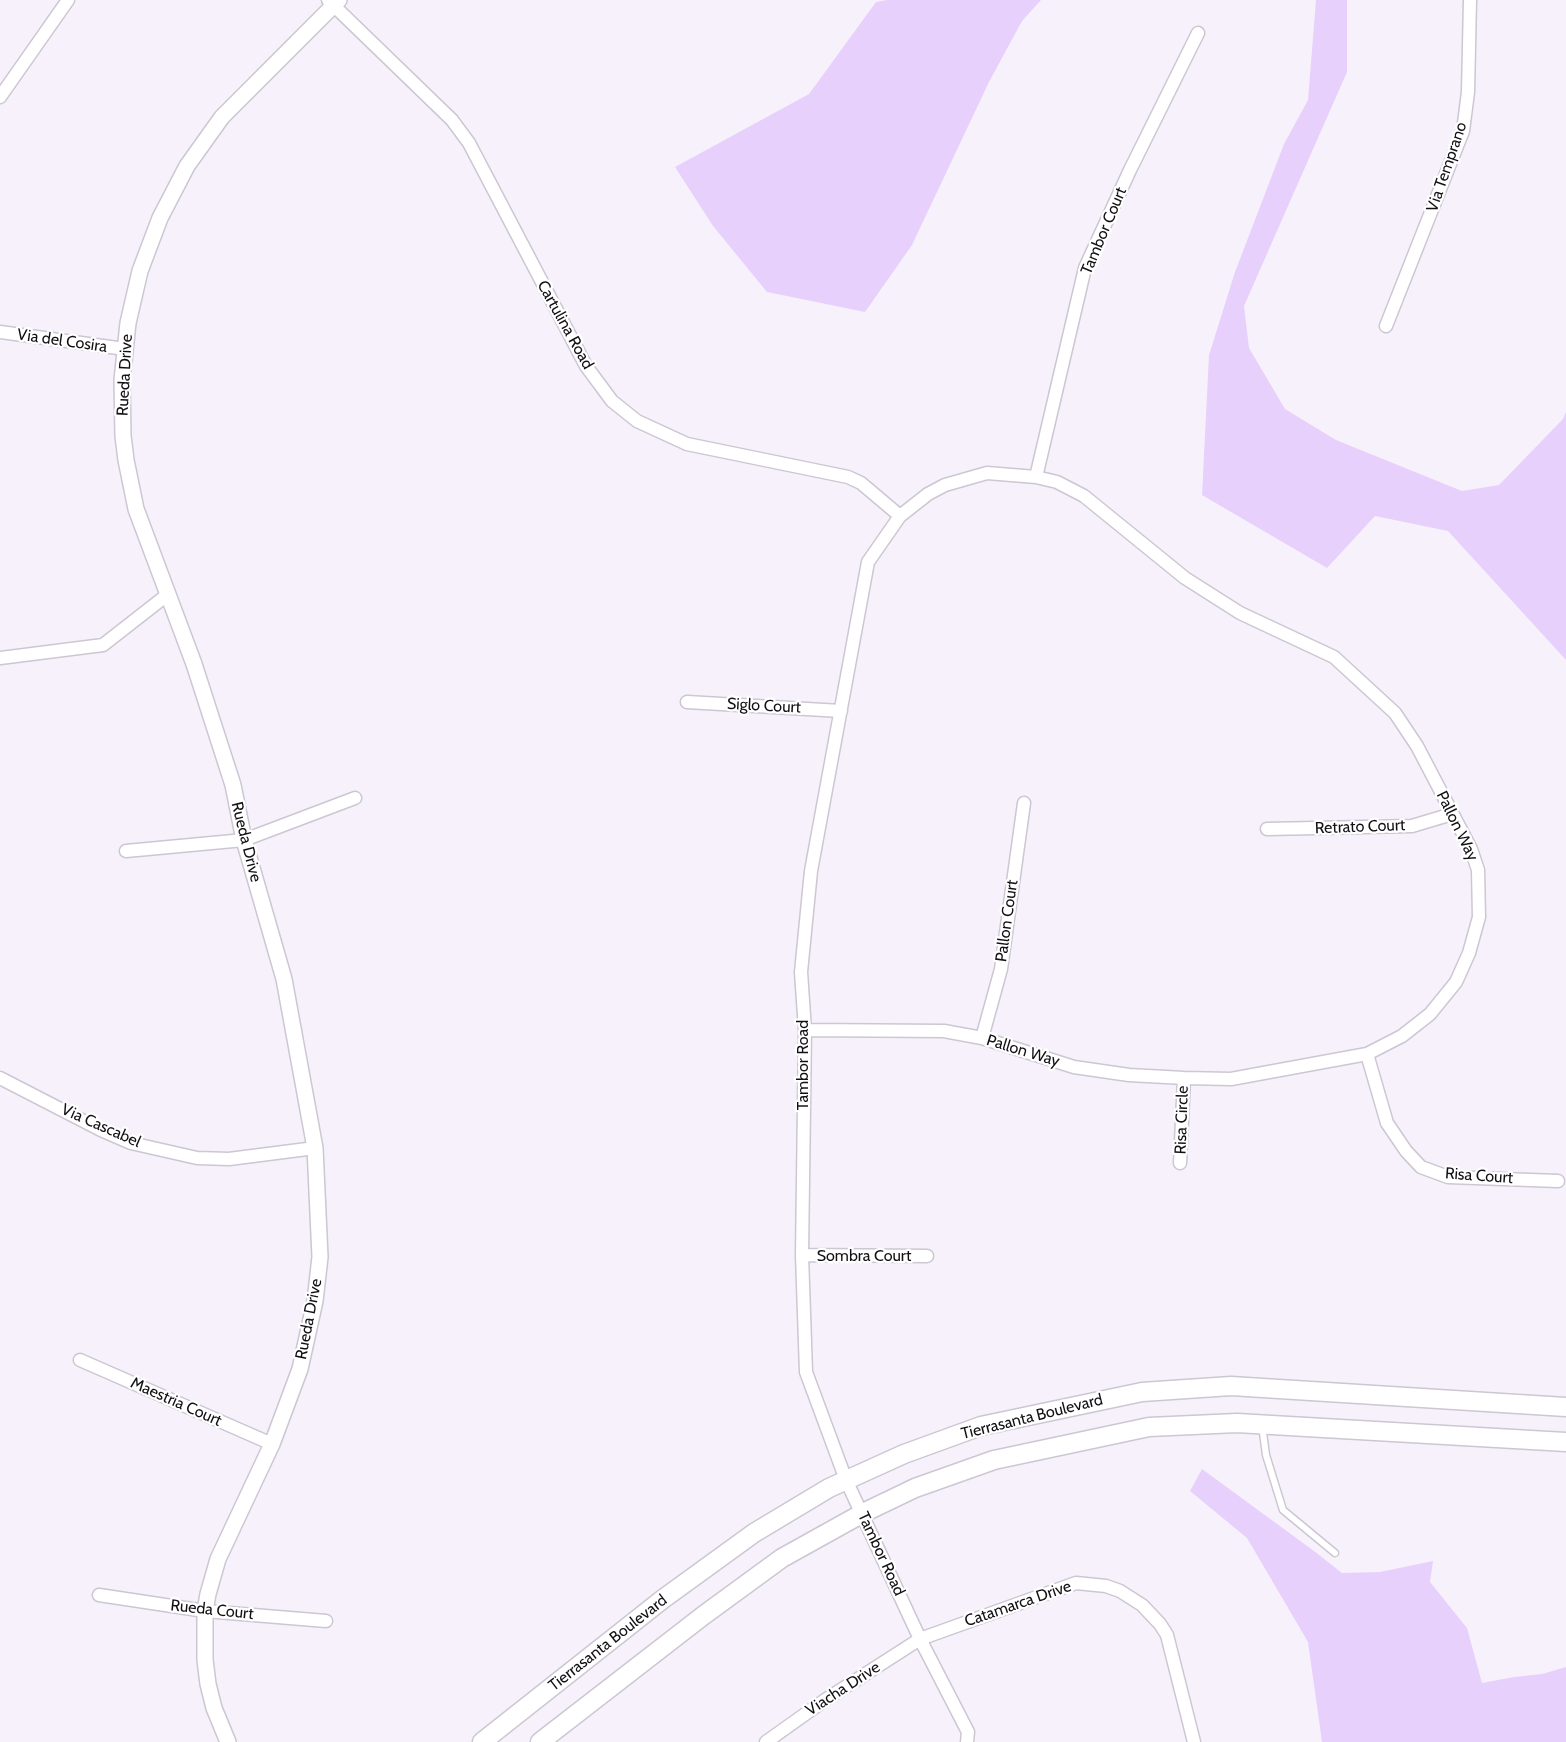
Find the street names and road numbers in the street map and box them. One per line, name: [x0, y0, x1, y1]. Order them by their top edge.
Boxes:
street label: Via Temprano: [1423, 119, 1471, 215]
street label: Tambor Court: [1077, 185, 1131, 277]
street label: Cartulina Road: [533, 277, 597, 373]
street label: Via del Cosira: [16, 325, 108, 357]
street label: Rueda Drive: [113, 334, 137, 416]
street label: Siglo Court: [727, 694, 801, 718]
street label: Pallon Way: [1432, 788, 1482, 864]
street label: Rueda Drive: [227, 800, 265, 884]
street label: Retrato Court: [1315, 816, 1405, 838]
street label: Pallon Court: [992, 879, 1022, 963]
street label: Tambor Road: [793, 1020, 813, 1110]
street label: Pallon Way: [984, 1031, 1062, 1071]
street label: Risa Circle: [1171, 1085, 1193, 1155]
street label: Via Cascabel: [58, 1100, 144, 1152]
street label: Risa Court: [1444, 1164, 1514, 1188]
street label: Sombra Court: [817, 1246, 911, 1266]
street label: Rueda Drive: [292, 1277, 326, 1361]
street label: Maestria Court: [127, 1373, 225, 1431]
street label: Tierrasanta Boulevard: [959, 1390, 1105, 1444]
street label: Tambor Road: [853, 1509, 909, 1599]
street label: Catamarca Drive: [962, 1577, 1074, 1631]
street label: Tierrasanta Boulevard: [545, 1591, 671, 1695]
street label: Rueda Court: [169, 1596, 255, 1624]
street label: Viacha Drive: [802, 1658, 884, 1720]

